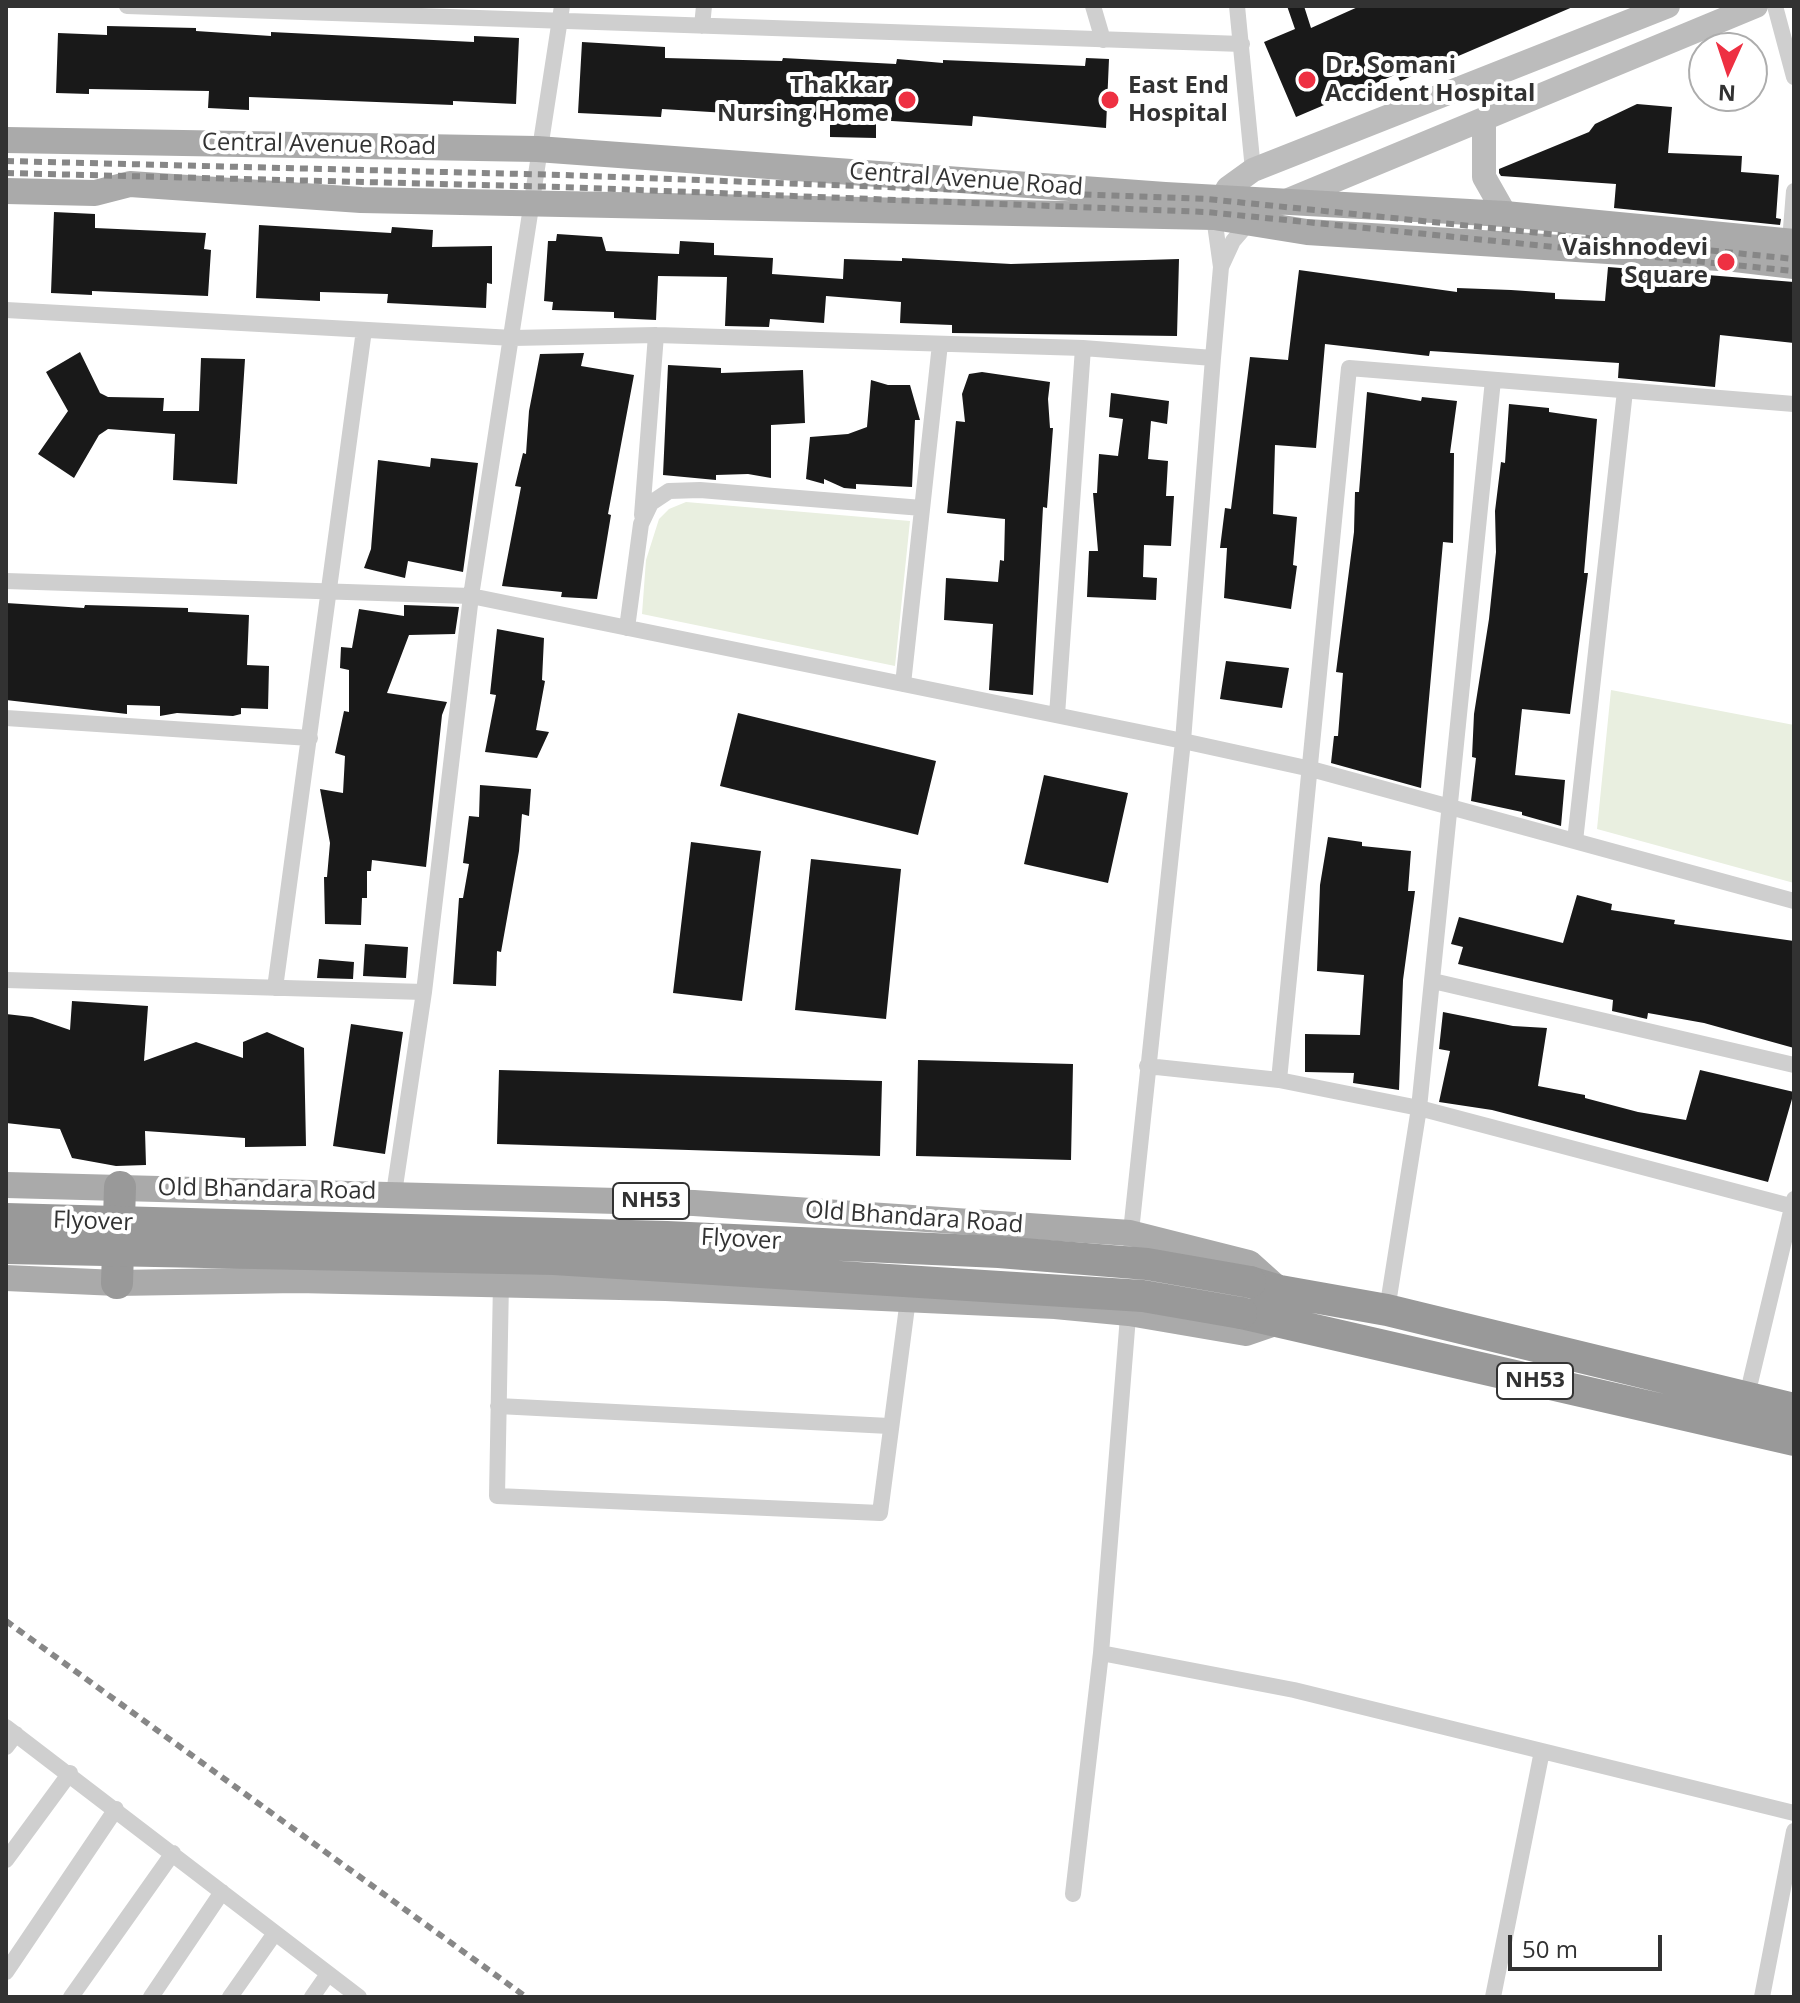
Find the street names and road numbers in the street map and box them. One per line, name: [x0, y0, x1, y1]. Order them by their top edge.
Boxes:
street label: Central Avenue Road: [202, 129, 436, 161]
street label: Central Avenue Road: [848, 157, 1084, 203]
street label: Old Bhandara Road: [157, 1174, 377, 1206]
road number: NH53: [613, 1183, 689, 1219]
street label: Old Bhandara Road: [804, 1196, 1024, 1240]
street label: Flyover: [52, 1206, 134, 1238]
street label: Flyover: [700, 1224, 782, 1256]
road number: NH53: [1497, 1363, 1573, 1399]

